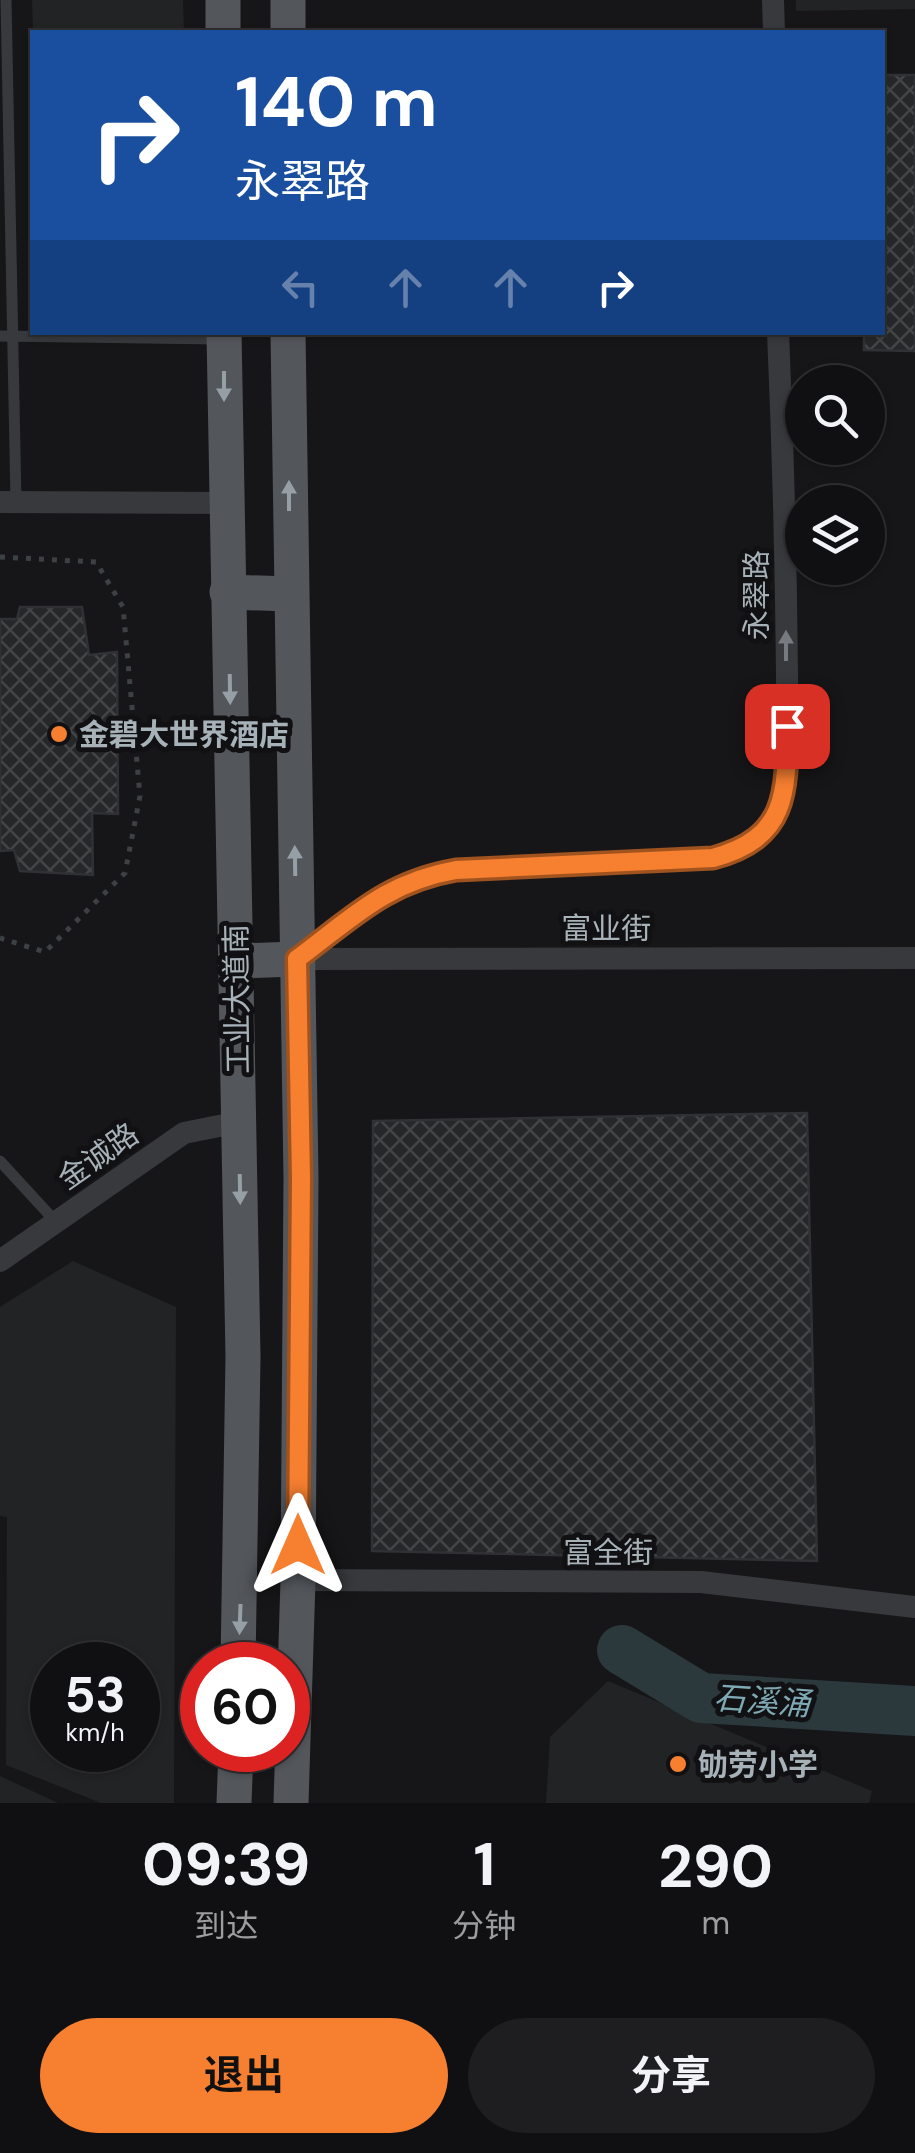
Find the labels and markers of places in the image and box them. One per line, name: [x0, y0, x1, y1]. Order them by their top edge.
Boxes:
pin: [745, 684, 830, 769]
place label: 金碧大世界酒店: [79, 715, 289, 754]
marker: 金碧大世界酒店: [48, 723, 70, 745]
place label: 劬劳小学: [698, 1745, 818, 1784]
marker: 劬劳小学: [667, 1753, 689, 1775]

